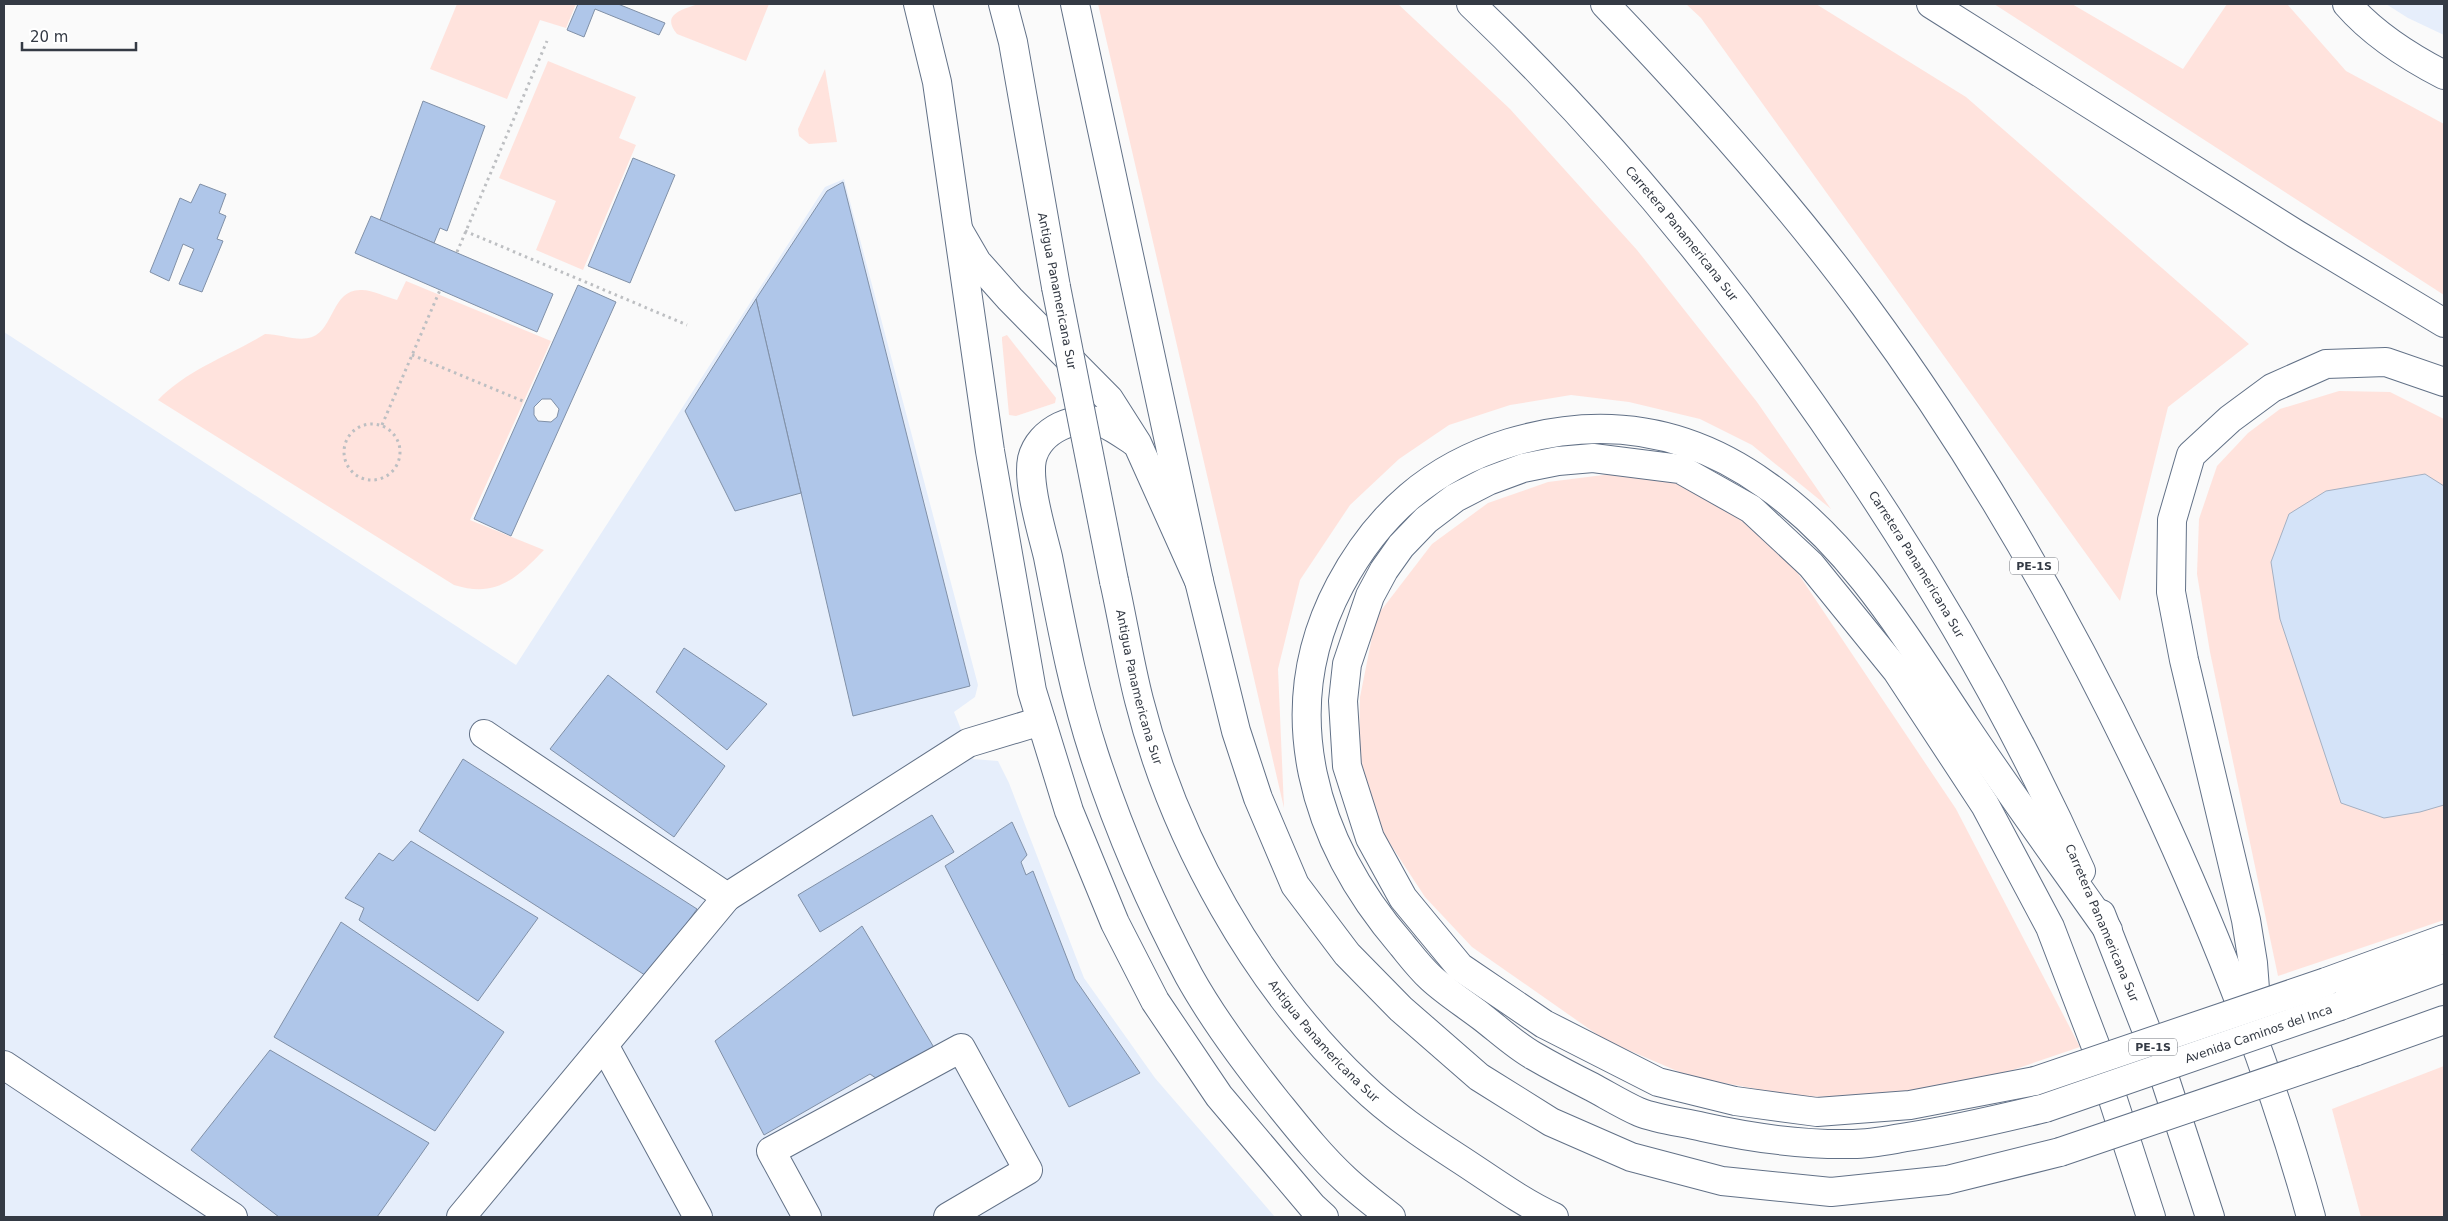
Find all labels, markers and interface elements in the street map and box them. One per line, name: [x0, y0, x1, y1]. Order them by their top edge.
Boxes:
scale bar: [22, 20, 136, 52]
text: 20 m: [30, 28, 68, 46]
street label: Carretera Panamericana Sur: [1622, 164, 1741, 304]
street label: Antigua Panamericana Sur: [1035, 211, 1079, 371]
street label: Carretera Panamericana Sur: [1866, 488, 1967, 641]
road number: PE-1S: [2010, 558, 2058, 574]
street label: Antigua Panamericana Sur: [1113, 608, 1165, 767]
street label: Carretera Panamericana Sur: [2062, 842, 2142, 1004]
street label: Antigua Panamericana Sur: [1265, 977, 1382, 1105]
street label: Avenida Caminos del Inca: [2183, 1002, 2334, 1066]
road number: PE-1S: [2129, 1038, 2177, 1056]

